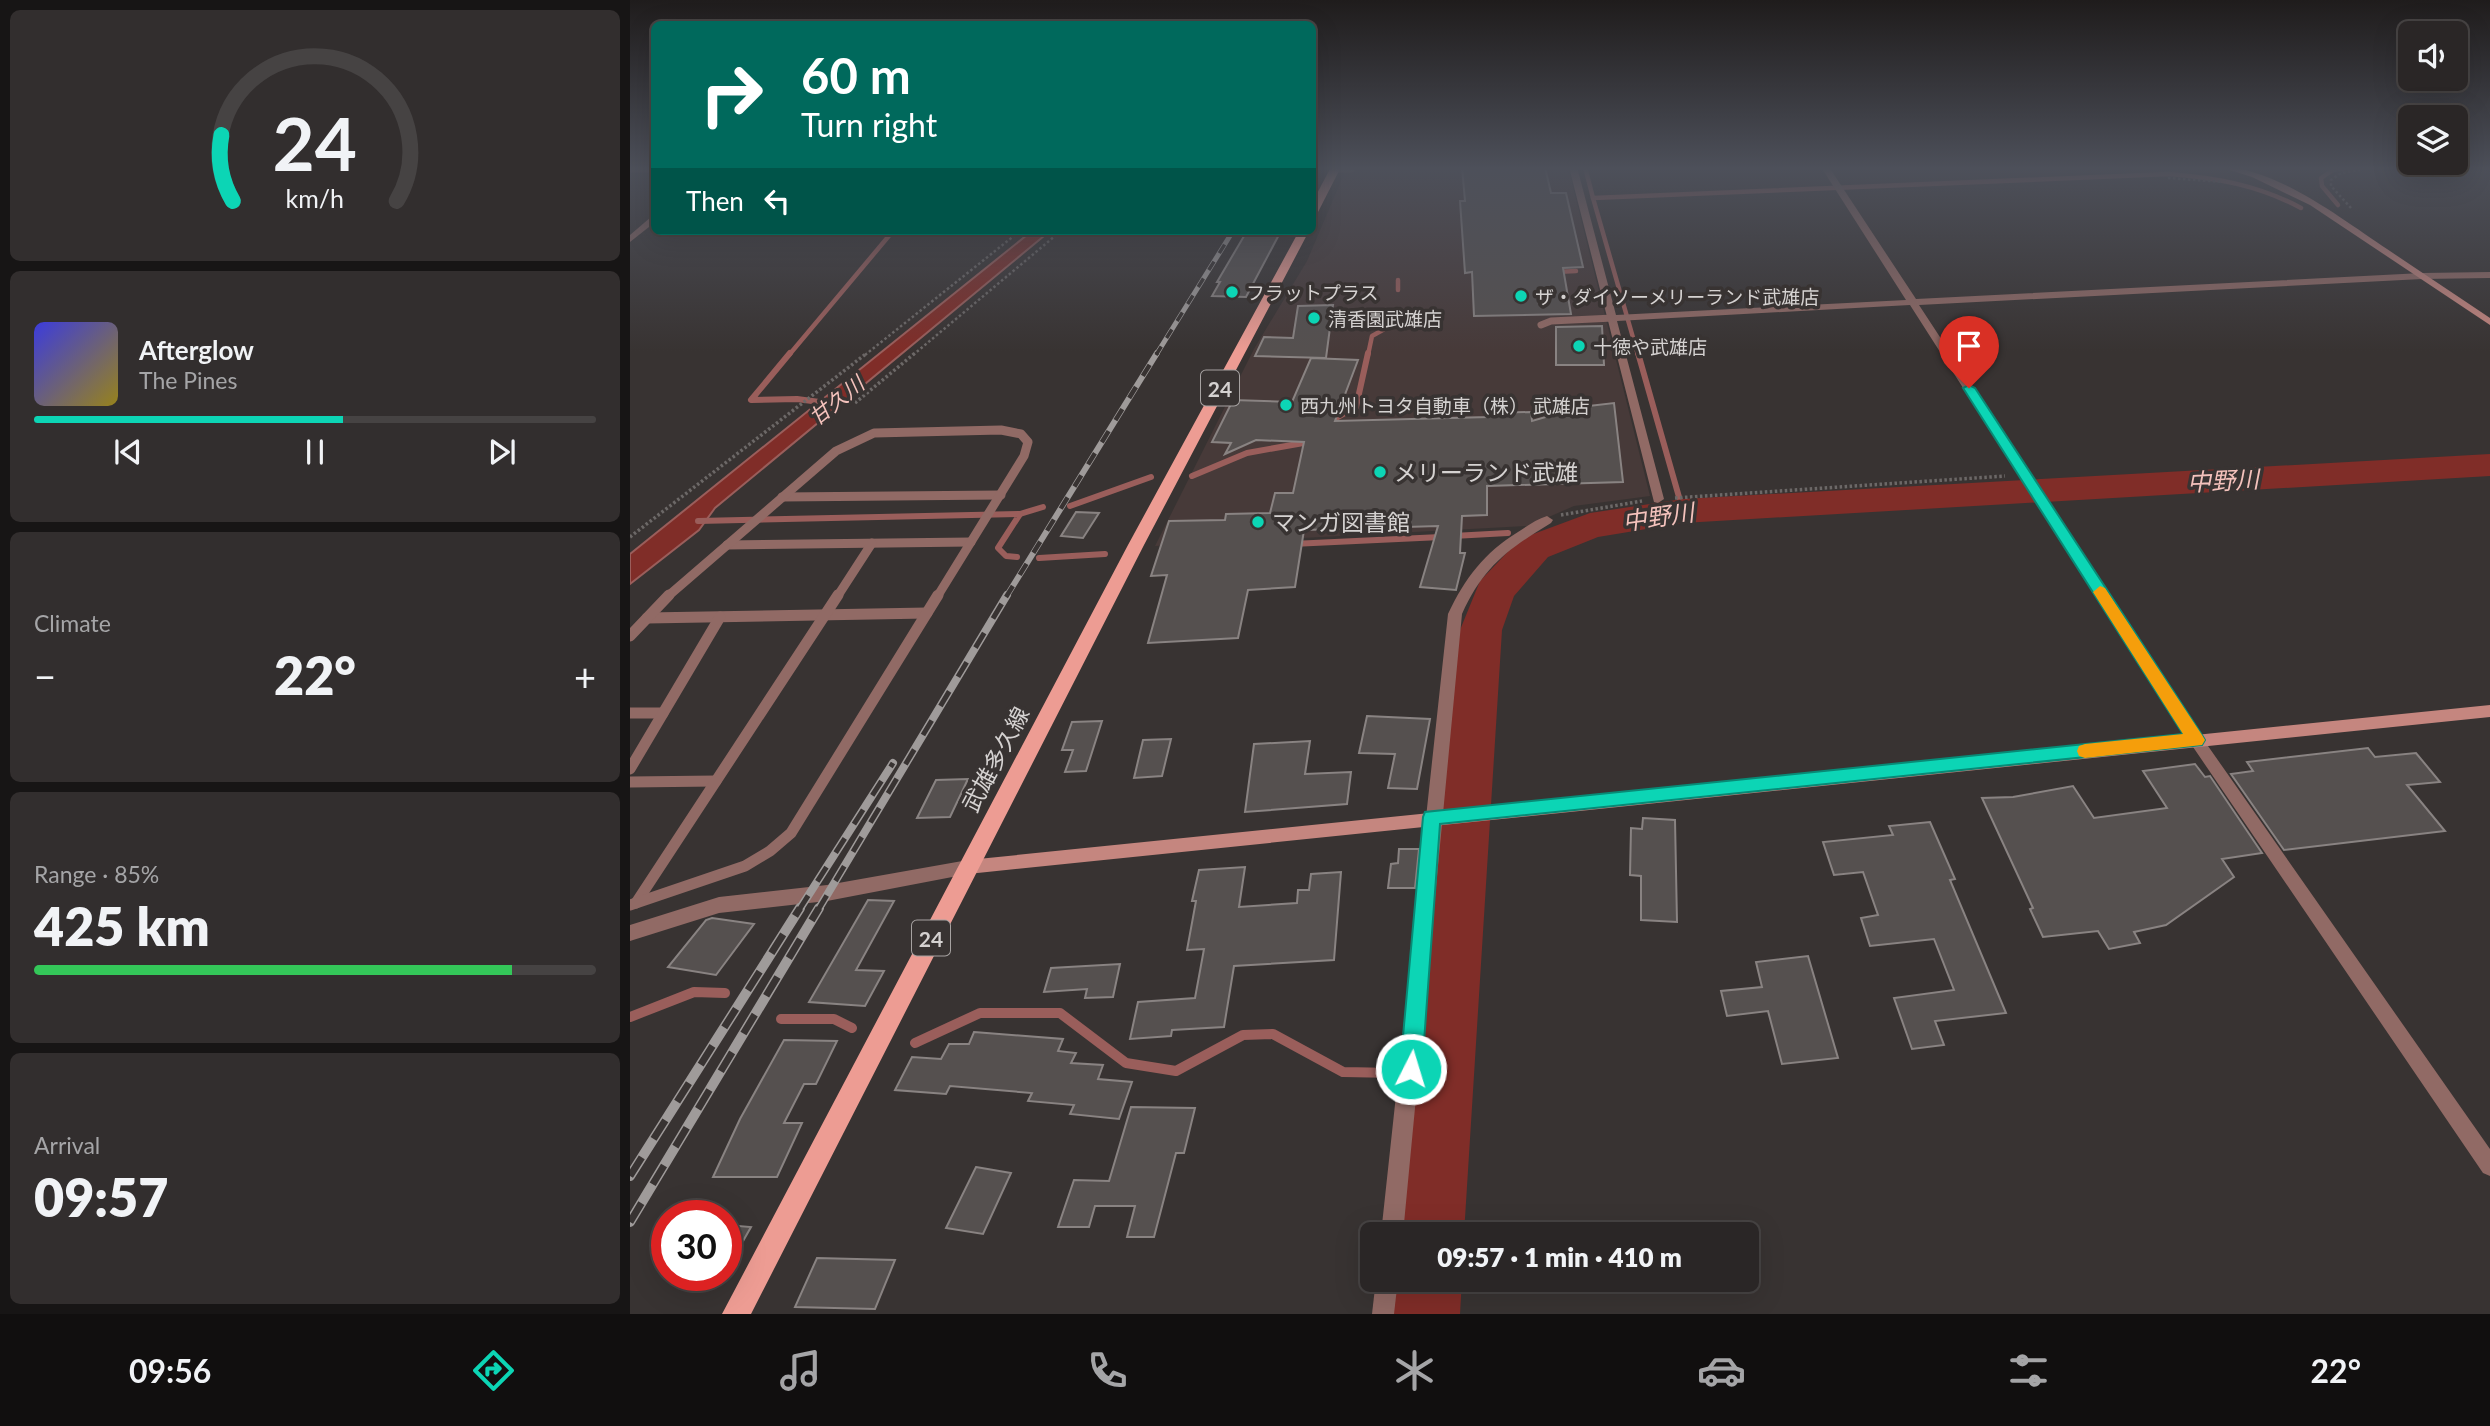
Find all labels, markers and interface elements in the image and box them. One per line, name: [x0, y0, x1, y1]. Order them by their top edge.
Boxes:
map controls: [2398, 21, 2468, 175]
button: sound: [2398, 21, 2468, 91]
text: 60 m: [801, 46, 911, 104]
icon: right: [686, 49, 777, 140]
text: 24: [273, 100, 357, 188]
text: Turn right: [801, 105, 937, 144]
button: layers: [2398, 105, 2468, 175]
icon: left: [758, 182, 796, 220]
text: km/h: [286, 183, 344, 213]
text: Then: [686, 185, 744, 217]
place label: フラットプラス: [1246, 281, 1379, 304]
marker: フラットプラス: [1224, 284, 1240, 300]
place label: ザ・ダイソーメリーランド武雄店: [1535, 285, 1819, 308]
marker: ザ・ダイソーメリーランド武雄店: [1513, 288, 1529, 304]
place label: 清香園武雄店: [1328, 307, 1442, 330]
marker: 清香園武雄店: [1306, 310, 1322, 326]
pin: [1939, 316, 1999, 388]
icon: arrive: [1950, 327, 1988, 365]
text: Afterglow: [139, 334, 254, 366]
place label: 十徳や武雄店: [1593, 335, 1707, 358]
marker: 十徳や武雄店: [1571, 338, 1587, 354]
text: The Pines: [139, 366, 237, 394]
water label: 甘久川: [804, 369, 870, 430]
road number: 24: [1201, 370, 1239, 406]
place label: 西九州トヨタ自動車（株） 武雄店: [1300, 394, 1590, 417]
marker: 西九州トヨタ自動車（株） 武雄店: [1278, 397, 1294, 413]
icon: previous: [109, 433, 147, 471]
icon: pause: [296, 433, 334, 471]
icon: next: [483, 433, 521, 471]
place label: メリーランド武雄: [1394, 458, 1578, 486]
water label: 中野川: [2186, 463, 2263, 496]
marker: メリーランド武雄: [1372, 464, 1388, 480]
water label: 中野川: [1620, 496, 1699, 535]
place label: マンガ図書館: [1272, 508, 1410, 536]
marker: マンガ図書館: [1250, 514, 1266, 530]
text: Climate: [34, 609, 111, 637]
text: 22°: [274, 644, 356, 706]
text: −: [34, 653, 56, 699]
text: +: [574, 653, 596, 699]
street label: 武雄多久線: [956, 702, 1034, 816]
text: Range · 85%: [34, 860, 159, 888]
text: 425 km: [34, 895, 210, 957]
road number: 24: [912, 920, 950, 956]
position arrow: [1374, 1032, 1448, 1106]
text: Arrival: [34, 1131, 100, 1159]
text: 09:57: [34, 1166, 168, 1228]
speed limit sign: 30: [651, 1200, 742, 1291]
text: 09:57 · 1 min · 410 m: [1437, 1241, 1682, 1273]
icon: directions: [469, 1346, 518, 1395]
icon: music: [776, 1346, 825, 1395]
icon: phone: [1083, 1346, 1132, 1395]
icon: climate: [1390, 1346, 1439, 1395]
icon: car: [1697, 1346, 1746, 1395]
icon: filters: [2004, 1346, 2053, 1395]
text: 09:56: [129, 1351, 211, 1390]
text: 22°: [2311, 1351, 2361, 1390]

